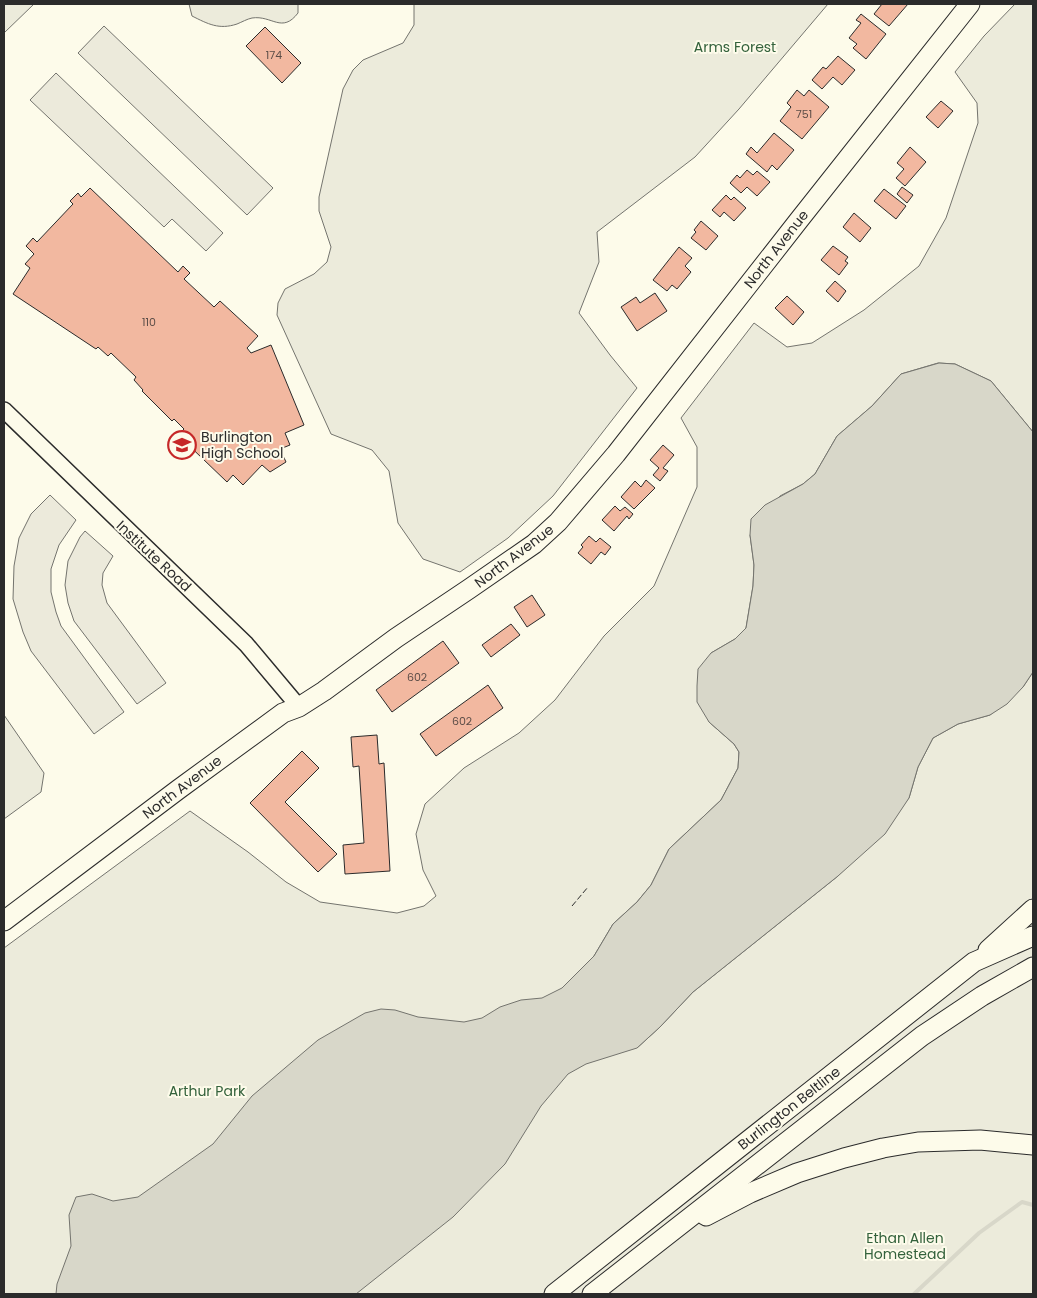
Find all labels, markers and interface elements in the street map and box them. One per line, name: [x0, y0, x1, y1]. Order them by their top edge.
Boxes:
park label: Arms Forest: [694, 37, 776, 57]
house number: 174: [266, 47, 282, 63]
house number: 751: [796, 106, 812, 122]
street label: North Avenue: [739, 205, 813, 292]
house number: 110: [142, 314, 156, 330]
place label: Burlington High School: [201, 427, 283, 463]
school or university icon: Burlington High School: [167, 430, 197, 460]
street label: Institute Road: [112, 516, 196, 596]
street label: North Avenue: [470, 519, 558, 592]
house number: 602: [407, 669, 427, 685]
house number: 602: [452, 713, 472, 729]
street label: North Avenue: [138, 750, 226, 823]
street label: Burlington Beltline: [734, 1061, 845, 1154]
park label: Arthur Park: [169, 1081, 246, 1101]
park label: Ethan Allen Homestead: [864, 1228, 946, 1264]

